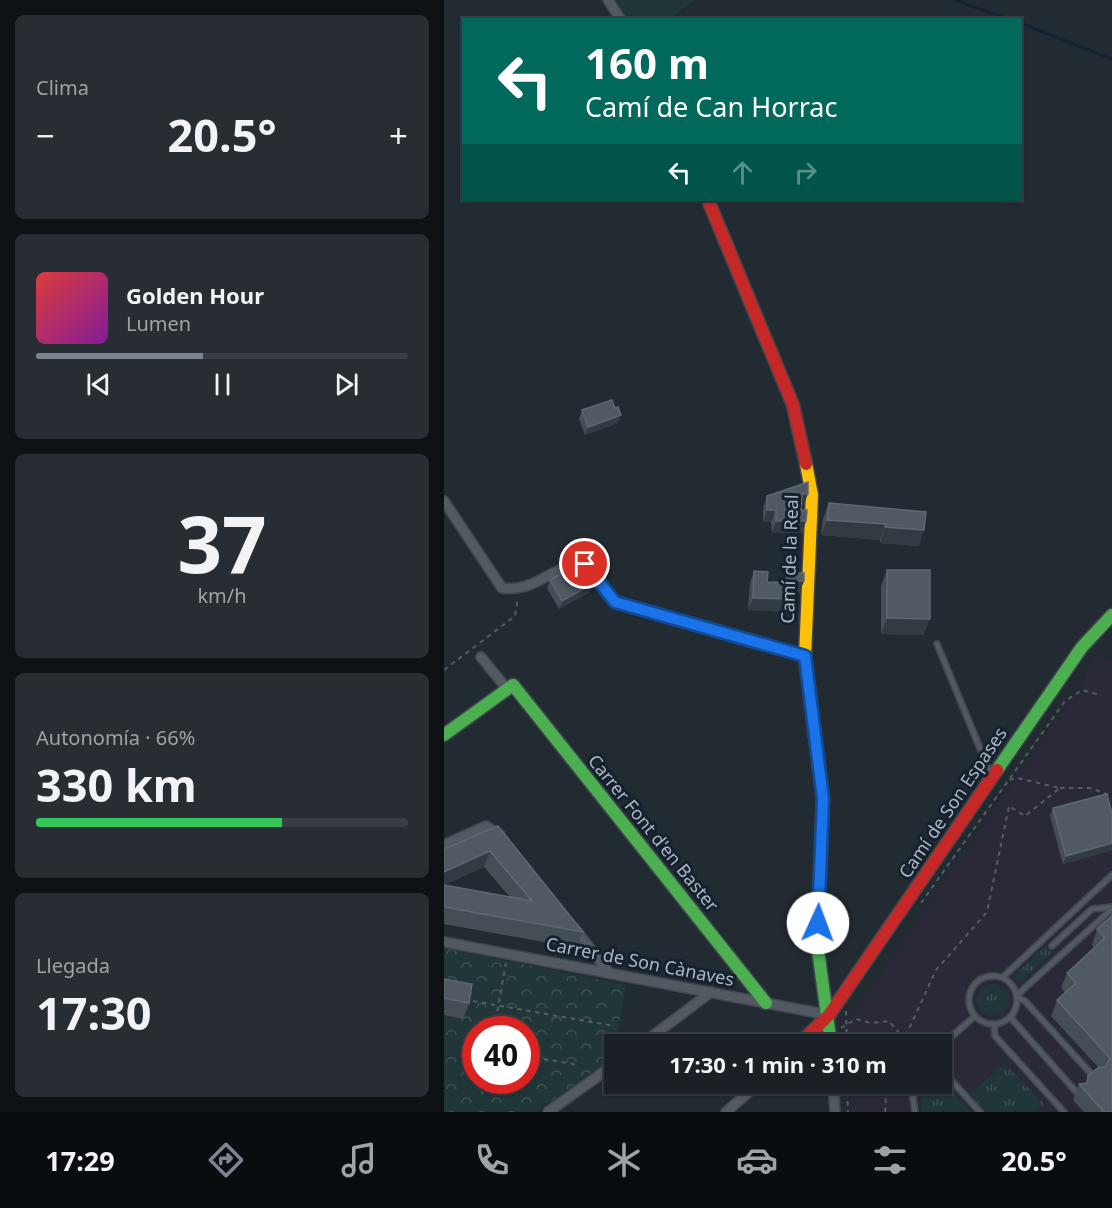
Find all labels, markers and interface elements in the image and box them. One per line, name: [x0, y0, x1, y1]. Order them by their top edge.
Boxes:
text: 160 m: [585, 34, 709, 91]
icon: left: [486, 42, 564, 120]
text: Clima: [36, 74, 89, 101]
text: Camí de Can Horrac: [585, 88, 837, 125]
text: 20.5°: [168, 104, 276, 165]
text: −: [36, 113, 55, 158]
text: +: [389, 113, 408, 158]
icon: left: [663, 156, 696, 189]
icon: ahead: [726, 156, 759, 189]
icon: right: [789, 156, 822, 189]
text: Golden Hour: [126, 280, 264, 310]
text: Lumen: [126, 310, 191, 337]
icon: previous: [82, 368, 115, 401]
icon: pause: [206, 368, 239, 401]
icon: next: [330, 368, 363, 401]
text: 37: [177, 490, 267, 596]
street label: Camí de la Real: [775, 494, 803, 624]
pin: [559, 538, 610, 589]
icon: arrive: [568, 547, 601, 580]
text: km/h: [197, 582, 247, 609]
street label: Camí de Son Espases: [893, 722, 1012, 883]
text: Autonomía · 66%: [36, 724, 195, 751]
street label: Carrer Font d'en Baster: [583, 749, 725, 916]
text: 330 km: [36, 754, 197, 815]
position arrow: [786, 891, 850, 955]
street label: Carrer de Son Cànaves: [544, 931, 736, 991]
text: Llegada: [36, 952, 110, 979]
text: 17:30: [36, 982, 152, 1043]
speed limit sign: 40: [462, 1016, 540, 1094]
text: 17:30 · 1 min · 310 m: [669, 1049, 887, 1079]
icon: directions: [205, 1139, 247, 1181]
icon: music: [338, 1139, 380, 1181]
icon: phone: [471, 1139, 513, 1181]
icon: climate: [603, 1139, 645, 1181]
icon: car: [736, 1139, 778, 1181]
icon: filters: [869, 1139, 911, 1181]
text: 17:29: [45, 1142, 115, 1179]
text: 20.5°: [1001, 1142, 1067, 1179]

